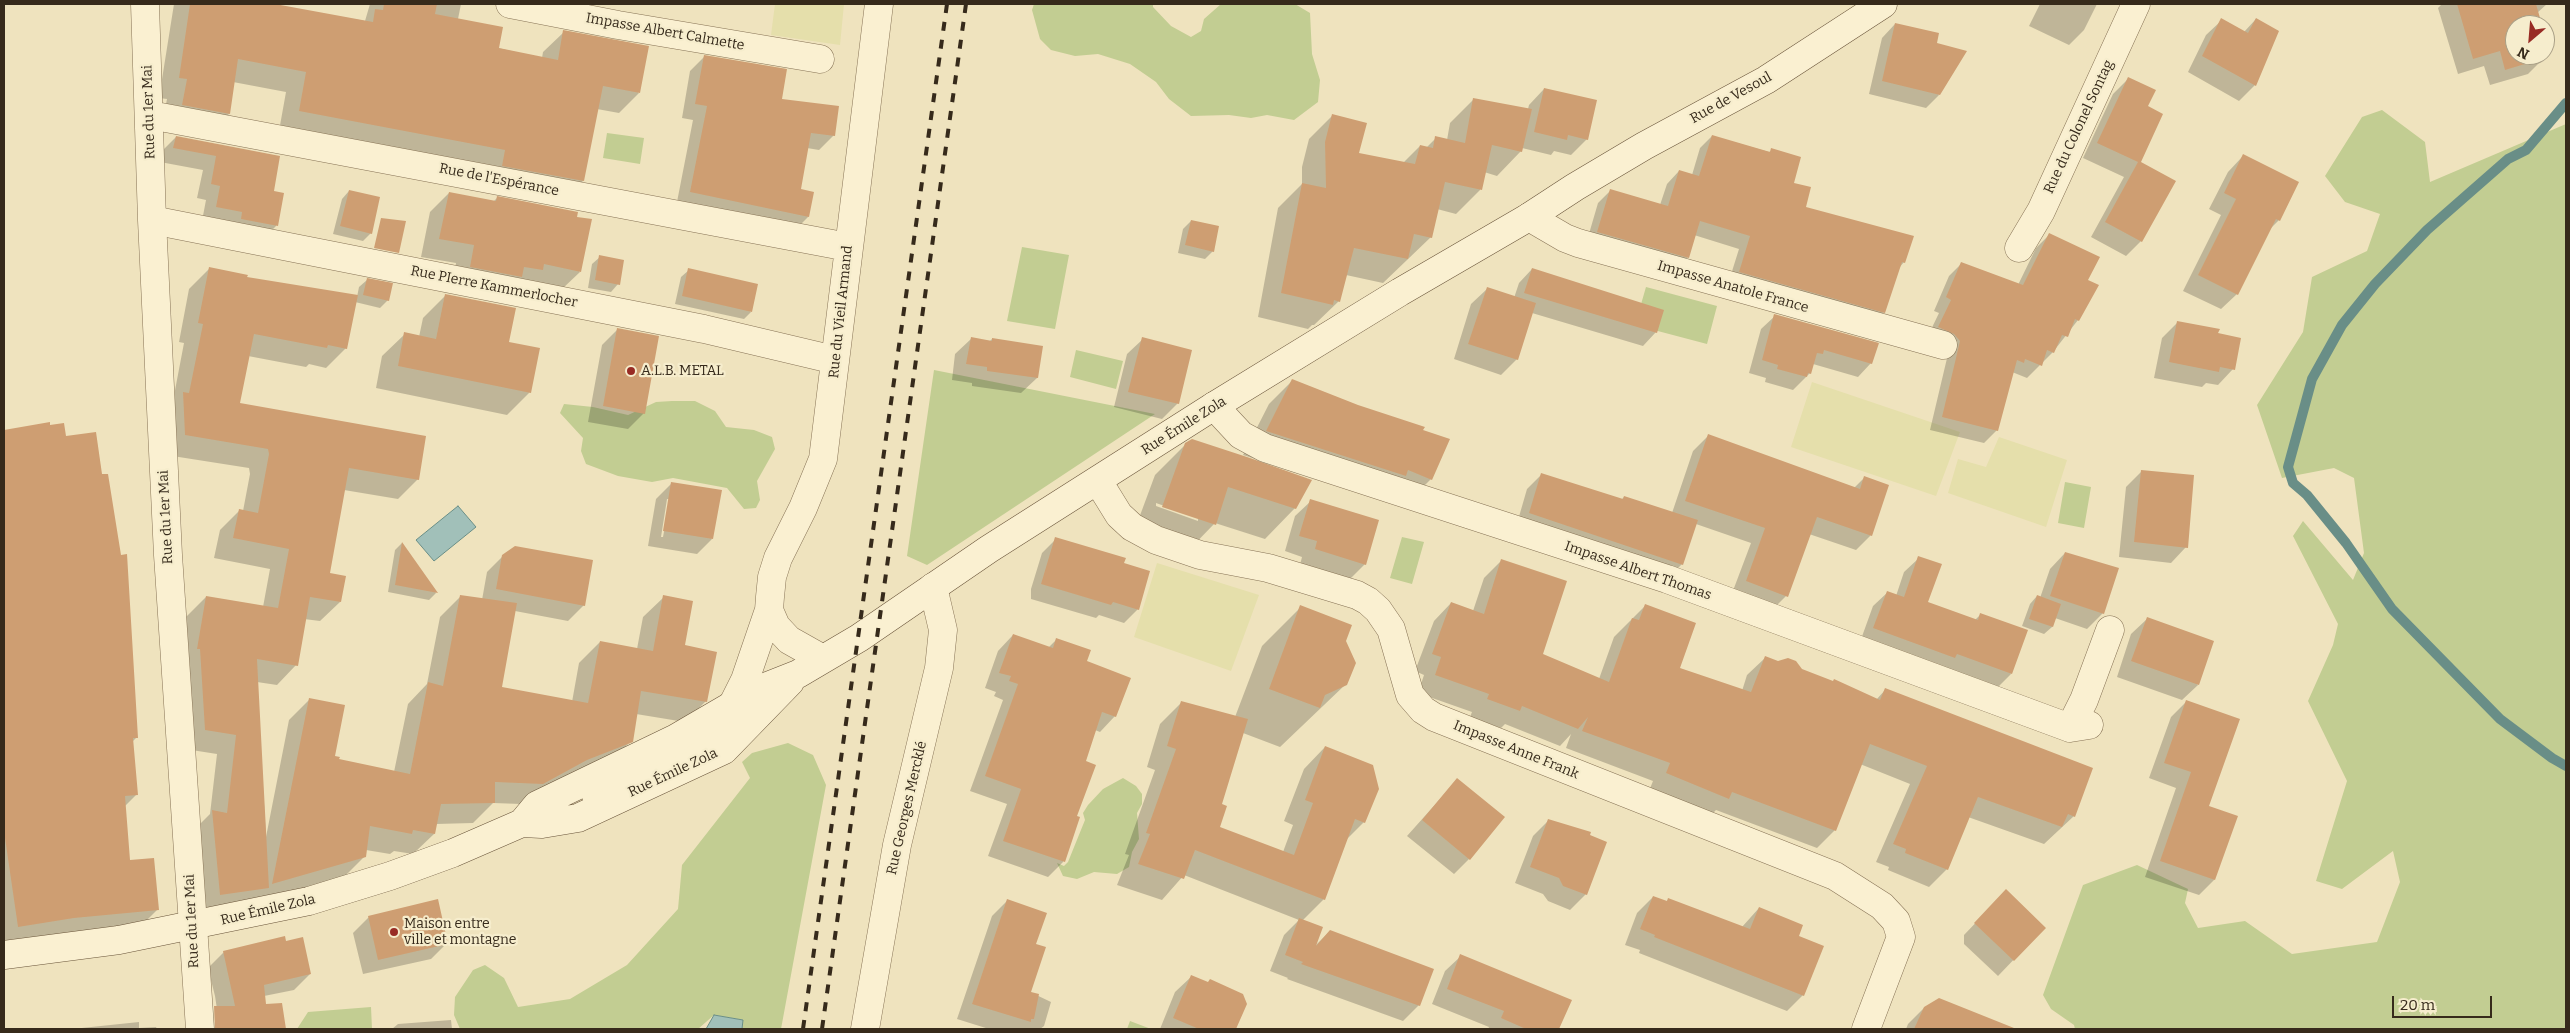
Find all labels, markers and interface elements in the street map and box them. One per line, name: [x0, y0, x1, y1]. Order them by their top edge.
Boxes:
street label: Impasse Albert Calmette: [584, 10, 746, 54]
north arrow: [2505, 15, 2555, 65]
text: N: [2515, 43, 2532, 63]
street label: Rue du Colonel Sontag: [2041, 57, 2117, 197]
street label: Rue du 1er Mai: [139, 65, 159, 159]
street label: Rue de Vesoul: [1687, 69, 1775, 127]
street label: Rue de l'Espérance: [438, 160, 560, 200]
street label: Rue du Vieil Armand: [826, 245, 856, 379]
street label: Impasse Anatole France: [1656, 257, 1810, 317]
street label: Rue PIerre Kammerlocher: [409, 263, 579, 311]
place label: A.L.B. METAL: [641, 363, 724, 379]
marker: A.L.B. METAL: [625, 365, 637, 377]
street label: Rue Émile Zola: [1139, 393, 1229, 459]
street label: Rue du 1er Mai: [155, 469, 177, 565]
street label: Impasse Albert Thomas: [1562, 538, 1714, 604]
street label: Impasse Anne Frank: [1451, 717, 1581, 783]
street label: Rue Georges Mercklé: [883, 739, 931, 877]
street label: Rue Émile Zola: [626, 745, 720, 801]
street label: Rue du 1er Mai: [181, 873, 203, 969]
street label: Rue Émile Zola: [219, 891, 317, 929]
place label: Maison entre ville et montagne: [404, 916, 517, 949]
marker: Maison entre ville et montagne: [388, 926, 400, 938]
scale bar: [2395, 986, 2495, 1018]
text: 20 m: [2400, 996, 2435, 1014]

